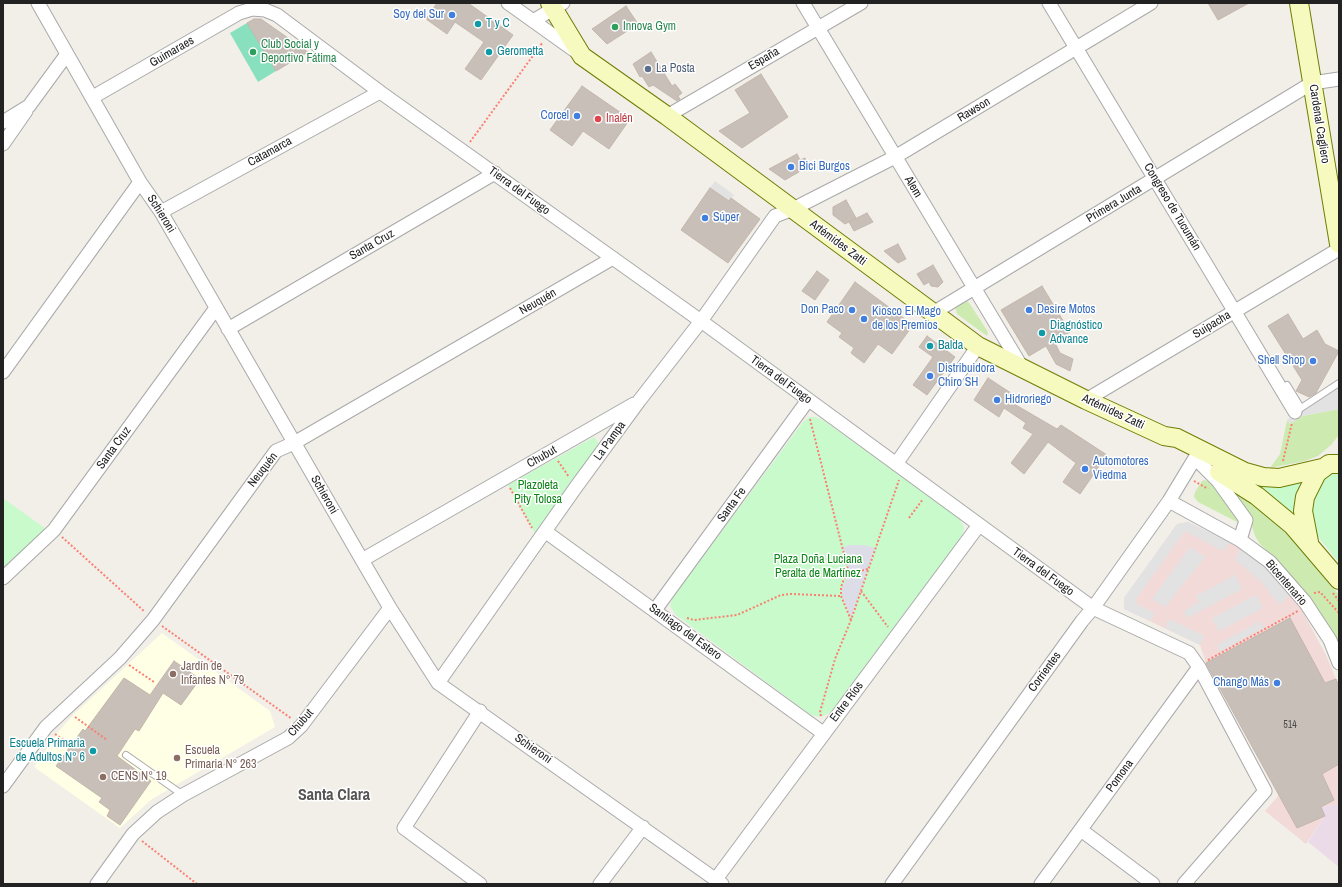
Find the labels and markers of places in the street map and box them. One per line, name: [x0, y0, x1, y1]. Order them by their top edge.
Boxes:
place label: Soy del Sur: [393, 8, 444, 22]
marker: Soy del Sur: [447, 10, 457, 20]
place label: T y C: [486, 17, 510, 31]
marker: T y C: [473, 19, 483, 29]
place label: Innova Gym: [623, 20, 676, 34]
marker: Innova Gym: [610, 22, 620, 32]
place label: Club Social y Deportivo Fátima: [261, 38, 337, 66]
place label: Gerometta: [497, 45, 543, 59]
marker: Club Social y Deportivo Fátima: [248, 47, 258, 57]
marker: Gerometta: [484, 47, 494, 57]
place label: La Posta: [656, 62, 695, 76]
marker: La Posta: [643, 64, 653, 74]
place label: Corcel: [541, 109, 569, 123]
marker: Corcel: [572, 111, 582, 121]
place label: Inalén: [606, 112, 633, 126]
marker: Inalén: [593, 114, 603, 124]
place label: Bici Burgos: [799, 160, 850, 174]
marker: Bici Burgos: [786, 162, 796, 172]
place label: Súper: [713, 211, 739, 225]
marker: Súper: [700, 213, 710, 223]
place label: Don Paco: [801, 303, 844, 317]
place label: Desire Motos: [1037, 303, 1096, 317]
marker: Don Paco: [847, 305, 857, 315]
place label: Kiosco El Mago de los Premios: [872, 305, 941, 333]
marker: Desire Motos: [1024, 305, 1034, 315]
marker: Kiosco El Mago de los Premios: [859, 314, 869, 324]
place label: Diagnóstico Advance: [1050, 319, 1103, 347]
marker: Diagnóstico Advance: [1037, 328, 1047, 338]
place label: Balda: [938, 339, 963, 353]
marker: Balda: [925, 341, 935, 351]
place label: Shell Shop: [1257, 354, 1305, 368]
marker: Shell Shop: [1308, 356, 1318, 366]
place label: Distribuidora Chiro SH: [938, 362, 995, 390]
marker: Distribuidora Chiro SH: [925, 371, 935, 381]
place label: Hidroriego: [1005, 393, 1051, 407]
marker: Hidroriego: [992, 395, 1002, 405]
place label: Automotores Viedma: [1093, 455, 1149, 483]
marker: Automotores Viedma: [1080, 464, 1090, 474]
place label: Jardín de Infantes N° 79: [181, 660, 244, 688]
marker: Jardín de Infantes N° 79: [168, 669, 178, 679]
place label: Chango Más: [1213, 676, 1269, 690]
marker: Chango Más: [1272, 678, 1282, 688]
place label: Escuela Primaria de Adultos N° 6: [10, 737, 85, 765]
place label: Escuela Primaria N° 263: [185, 744, 257, 772]
marker: Escuela Primaria de Adultos N° 6: [88, 746, 98, 756]
marker: Escuela Primaria N° 263: [172, 753, 182, 763]
place label: CENS N° 19: [111, 770, 167, 784]
marker: CENS N° 19: [98, 772, 108, 782]

